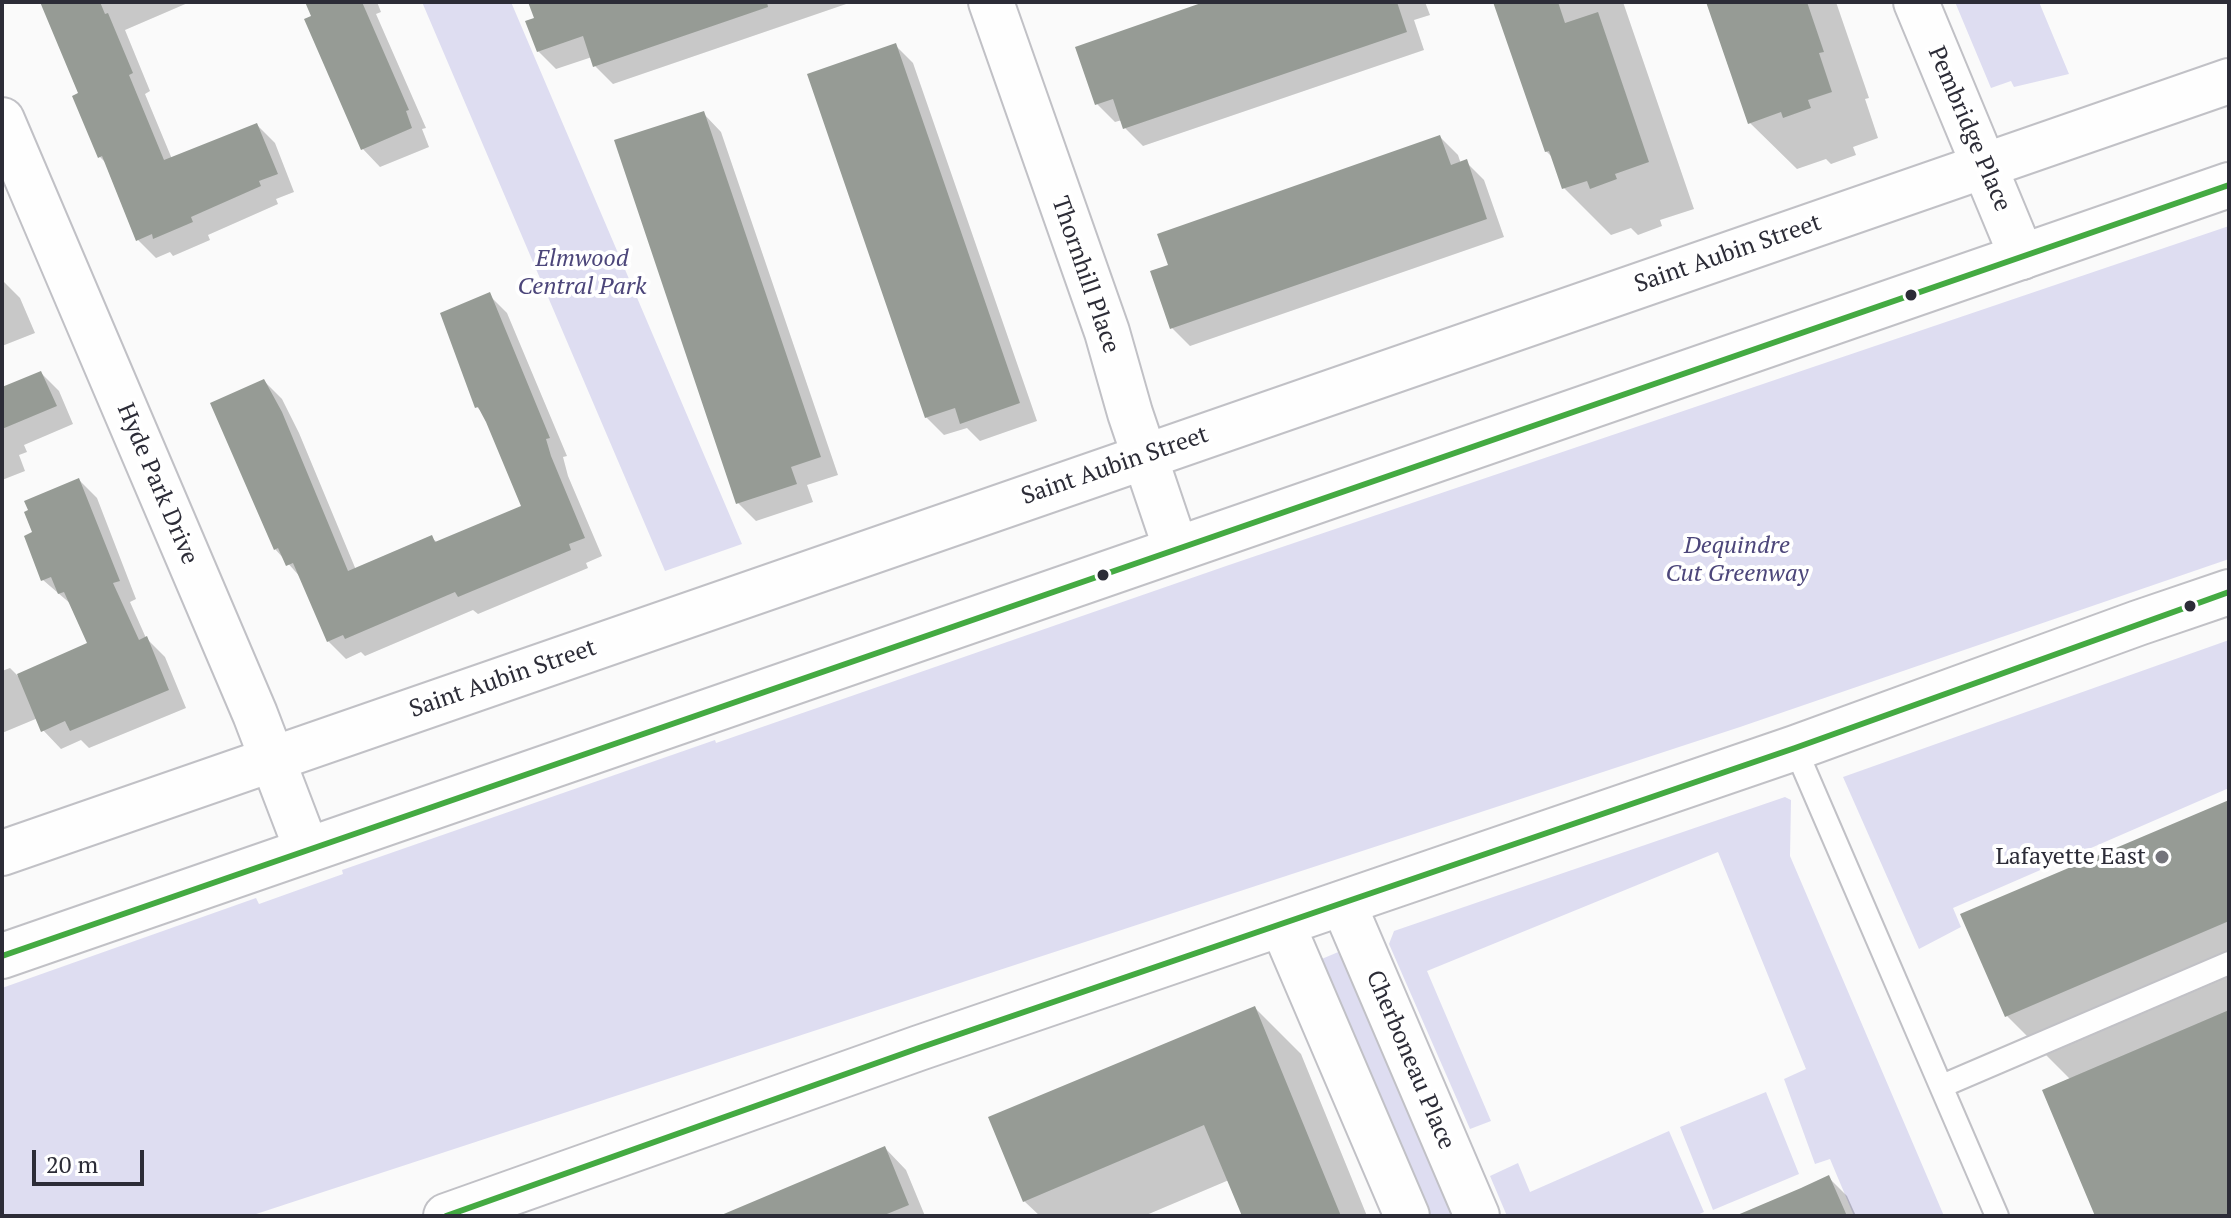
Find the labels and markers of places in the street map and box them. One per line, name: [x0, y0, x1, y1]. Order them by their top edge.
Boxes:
unlabelled marker: [1903, 287, 1919, 303]
unlabelled marker: [1095, 567, 1111, 583]
unlabelled marker: [2182, 598, 2198, 614]
place label: Lafayette East: [1996, 843, 2146, 871]
marker: Lafayette East: [2153, 848, 2171, 866]

